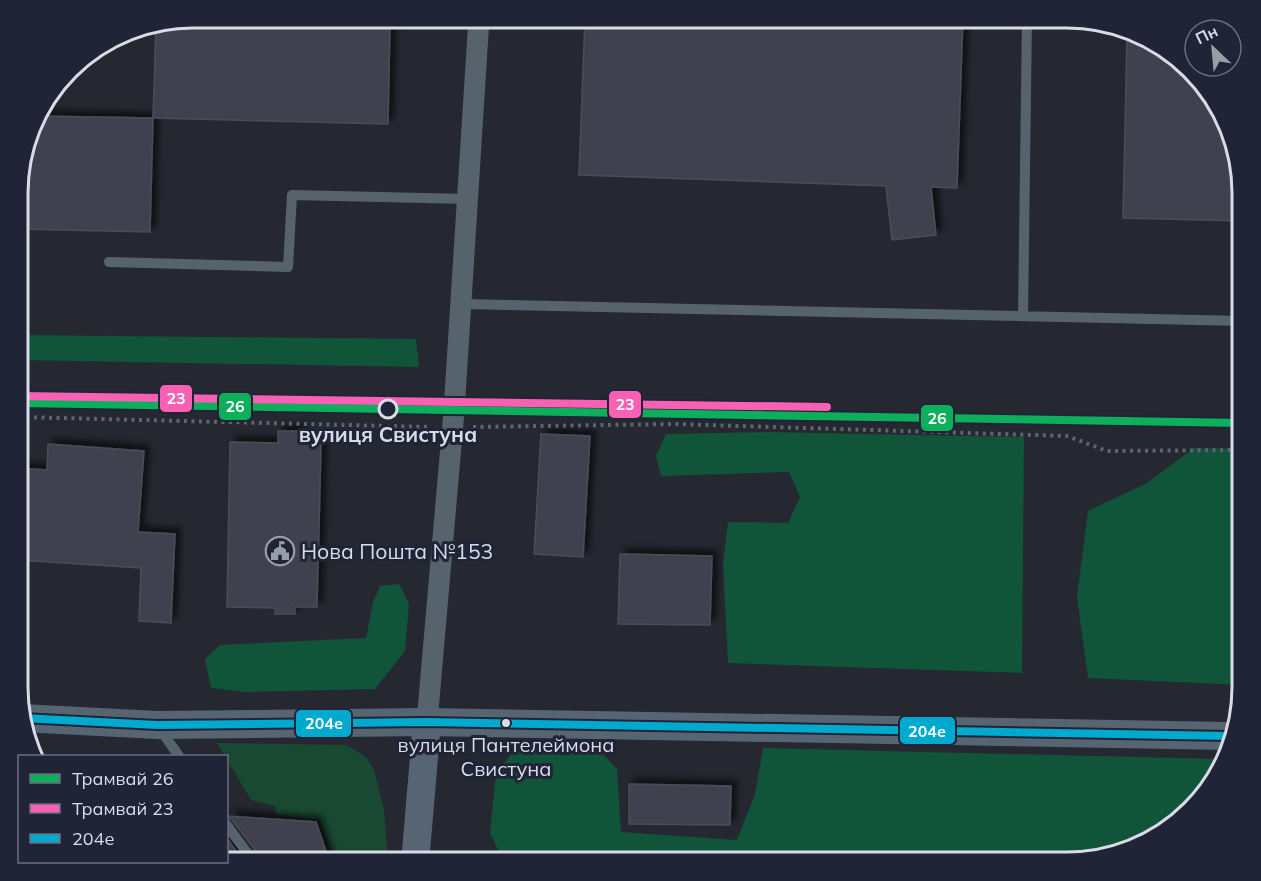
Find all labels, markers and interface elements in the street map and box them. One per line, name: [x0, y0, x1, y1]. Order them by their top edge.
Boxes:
north arrow: [1183, 18, 1243, 78]
text: Пн: [1192, 21, 1221, 48]
line badge: 23: [159, 384, 193, 413]
text: 23: [166, 388, 186, 408]
line badge: 23: [608, 390, 642, 419]
line badge: 26: [218, 392, 252, 421]
text: 23: [615, 394, 635, 414]
text: 26: [225, 396, 245, 416]
marker: вулиця Свистуна: [378, 399, 398, 419]
line badge: 26: [920, 404, 954, 432]
text: 26: [927, 408, 947, 428]
place label: вулиця Свистуна: [299, 421, 477, 447]
public building icon: Нова Пошта №153: [264, 535, 296, 567]
place label: Нова Пошта №153: [301, 538, 493, 564]
line badge: 204е: [295, 709, 352, 738]
text: 204е: [305, 713, 343, 733]
line badge: 204е: [899, 716, 956, 745]
marker: вулиця Пантелеймона Свистуна: [500, 717, 512, 729]
text: 204е: [908, 721, 946, 741]
place label: вулиця Пантелеймона Свистуна: [397, 732, 615, 781]
legend: [18, 755, 228, 863]
text: Трамвай 26: [72, 767, 174, 790]
text: Трамвай 23: [72, 797, 174, 820]
text: 204е: [72, 827, 114, 850]

